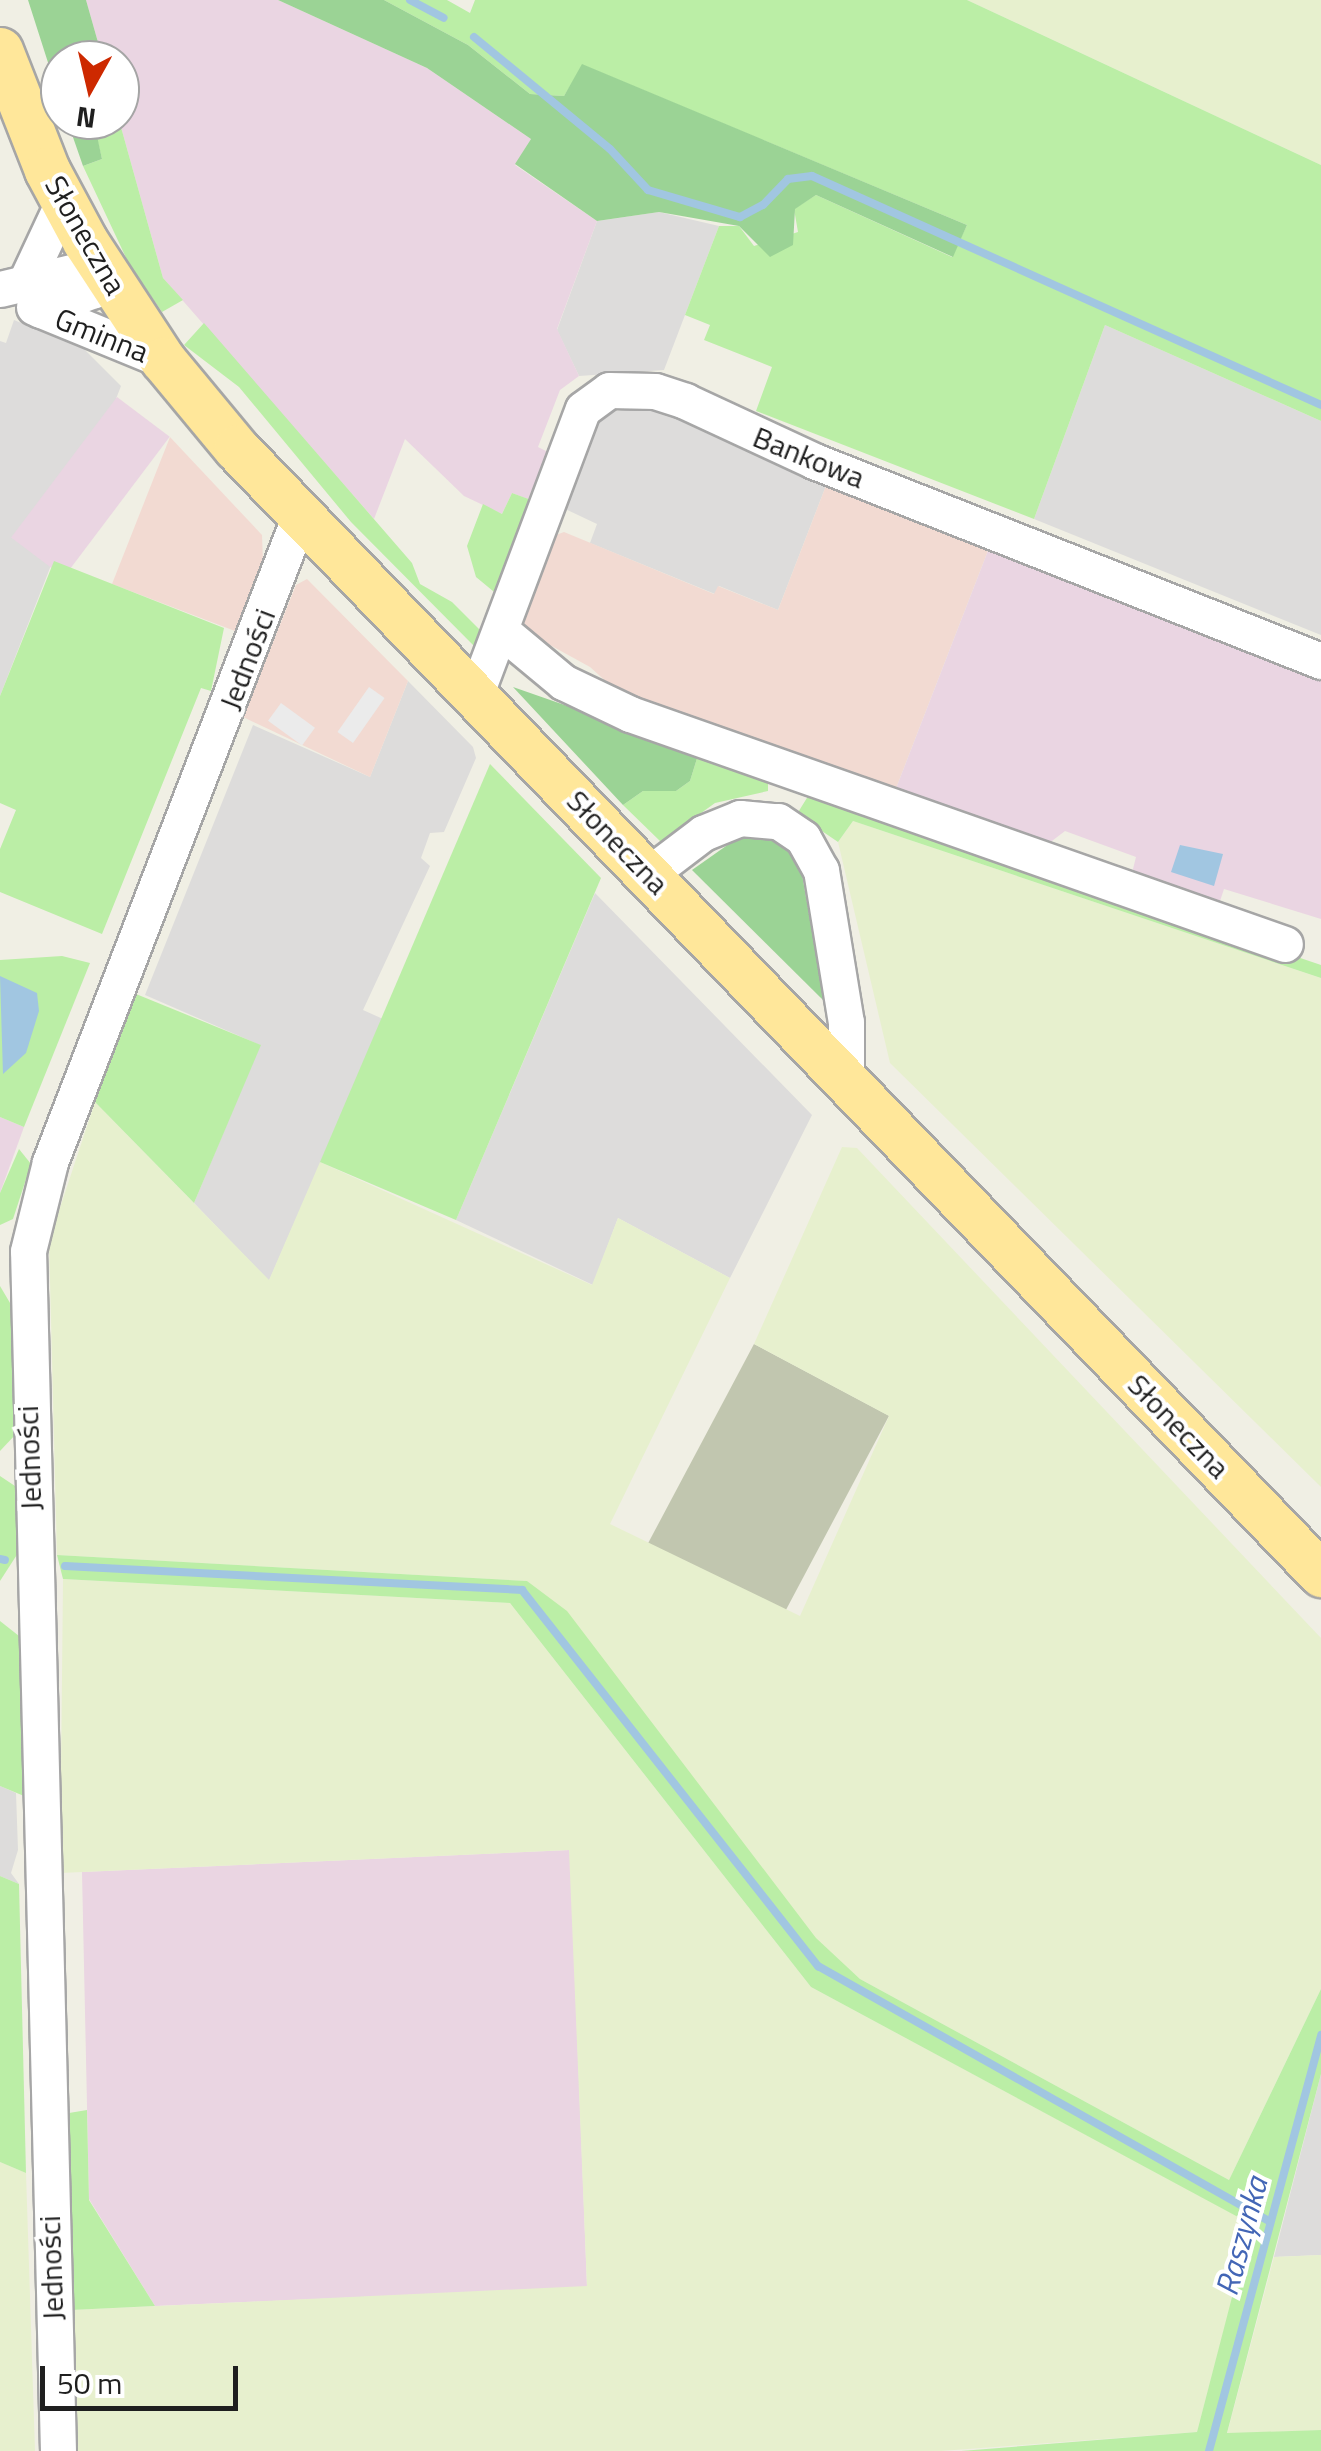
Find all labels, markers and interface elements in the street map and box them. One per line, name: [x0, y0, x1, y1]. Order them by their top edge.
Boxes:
north arrow: [40, 40, 140, 140]
text: N: [73, 96, 99, 141]
street label: Słoneczna: [38, 169, 134, 301]
street label: Gminna: [50, 300, 154, 370]
street label: Bankowa: [748, 418, 870, 496]
street label: Jedności: [211, 603, 283, 715]
street label: Słoneczna: [560, 783, 676, 901]
street label: Słoneczna: [1121, 1367, 1237, 1485]
street label: Jedności: [9, 1405, 49, 1511]
water label: Raszynka: [1207, 2172, 1275, 2300]
street label: Jedności: [31, 2215, 71, 2321]
scale bar: [45, 2346, 242, 2408]
text: 50 m: [57, 2360, 122, 2406]

